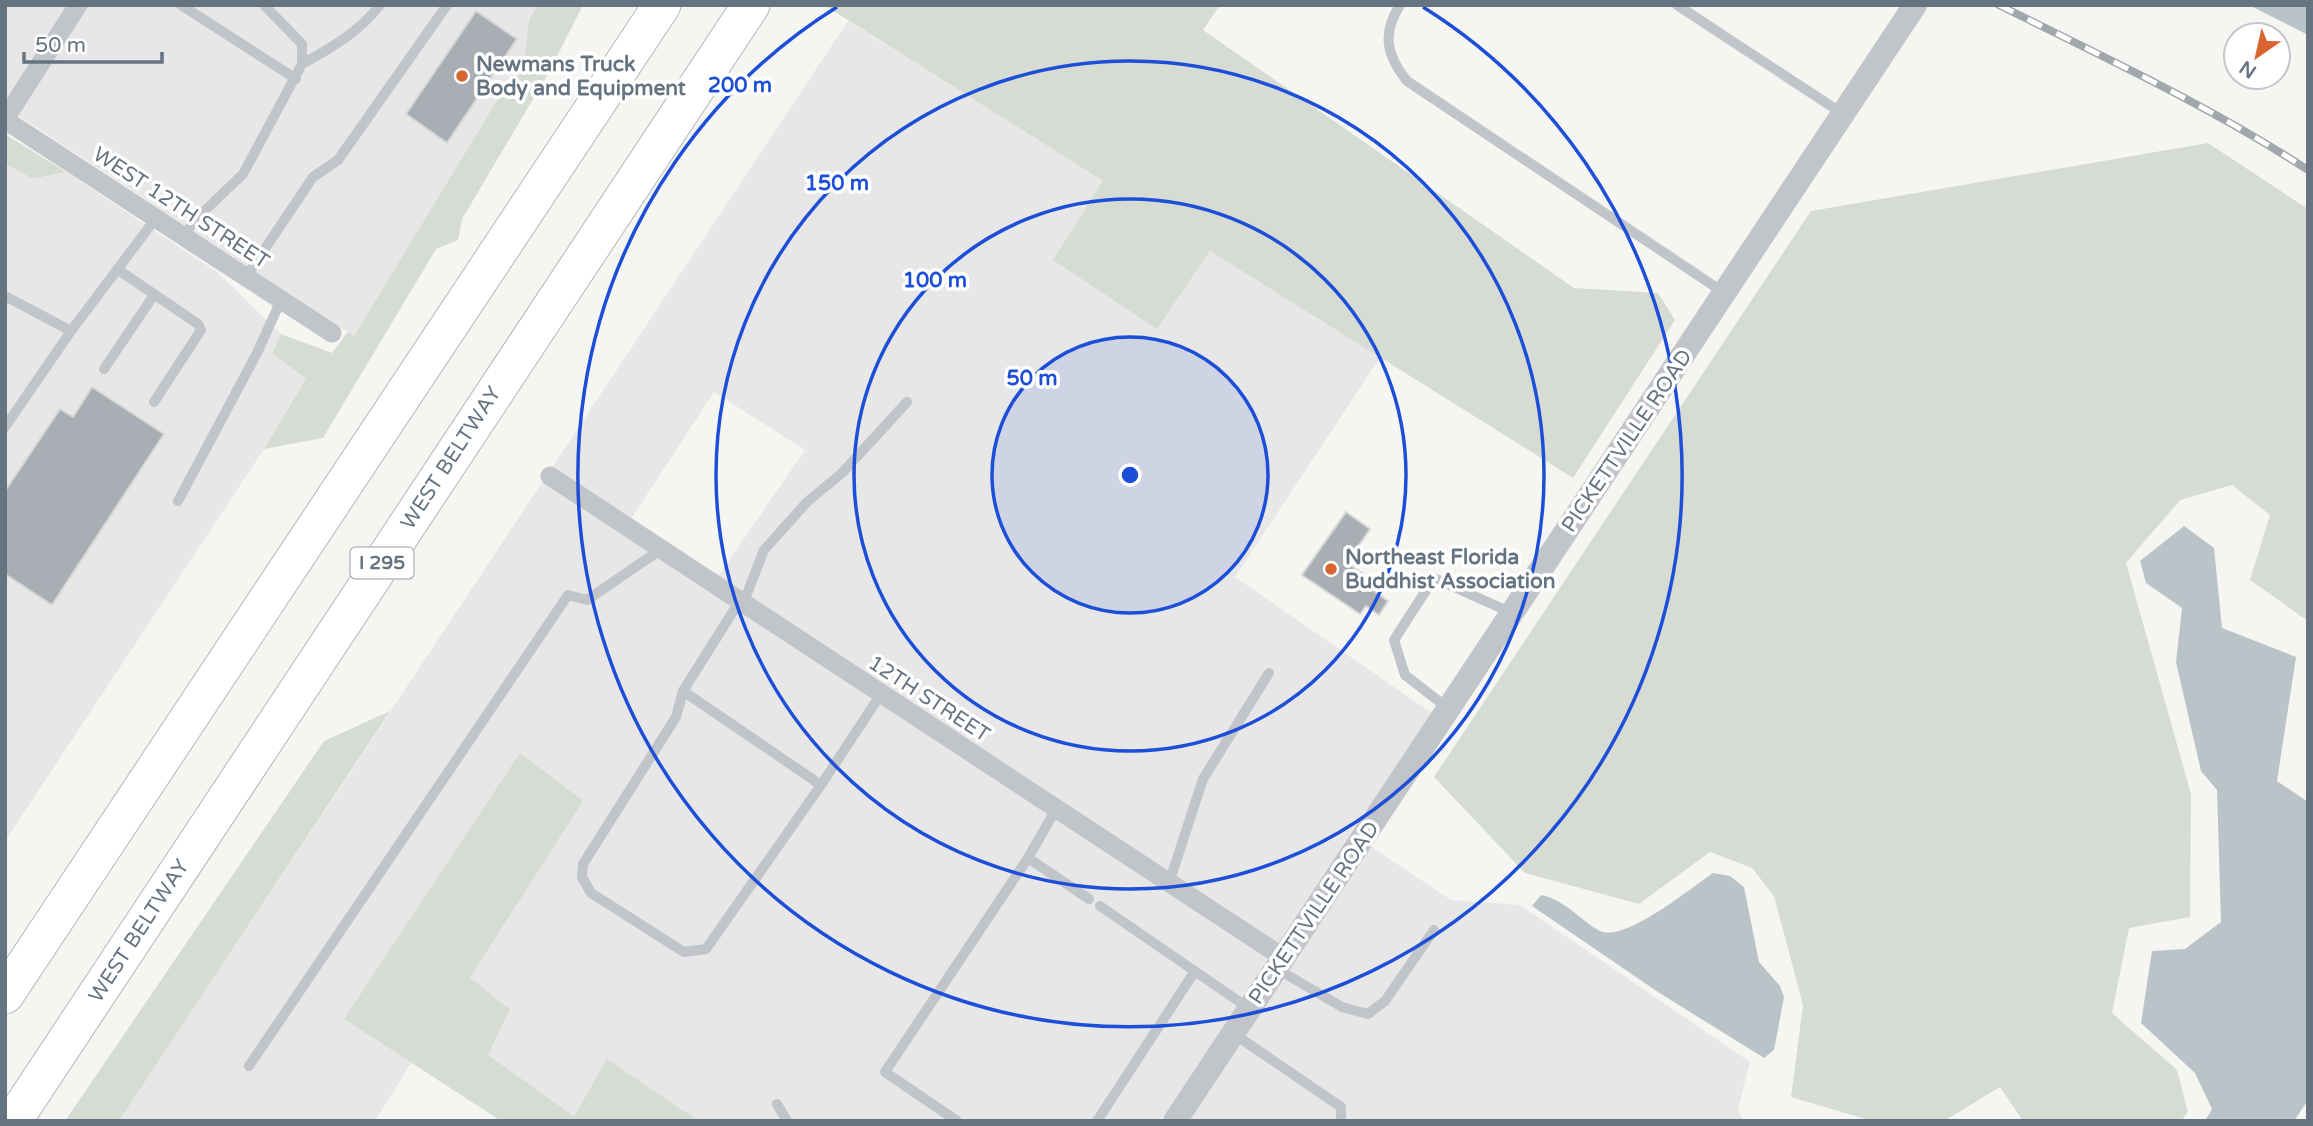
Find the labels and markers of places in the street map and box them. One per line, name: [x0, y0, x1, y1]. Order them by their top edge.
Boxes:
place label: Newmans Truck Body and Equipment: [476, 52, 686, 101]
marker: Newmans Truck Body and Equipment: [454, 68, 470, 84]
centre of rings: [1118, 463, 1142, 487]
place label: Northeast Florida Buddhist Association: [1345, 545, 1556, 594]
marker: Northeast Florida Buddhist Association: [1323, 561, 1339, 577]

